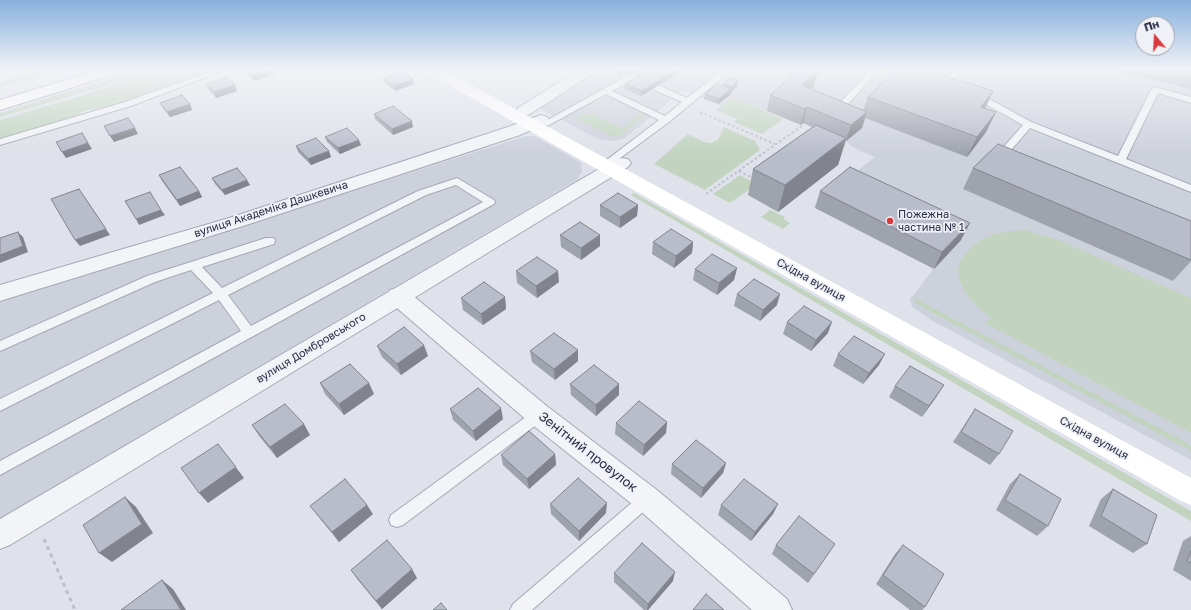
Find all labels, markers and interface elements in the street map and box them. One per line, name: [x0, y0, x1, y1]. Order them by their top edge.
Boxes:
north arrow: [1135, 16, 1175, 56]
text: Пн: [1142, 17, 1161, 34]
street label: вулиця Академіка Дашкевича: [192, 178, 350, 240]
place label: Пожежна частина № 1: [898, 208, 964, 234]
marker: Пожежна частина № 1: [885, 216, 895, 226]
street label: Східна вулиця: [774, 256, 848, 304]
street label: вулиця Домбровського: [254, 310, 368, 386]
street label: Зенітний провулок: [535, 409, 641, 495]
street label: Східна вулиця: [1057, 414, 1131, 462]

